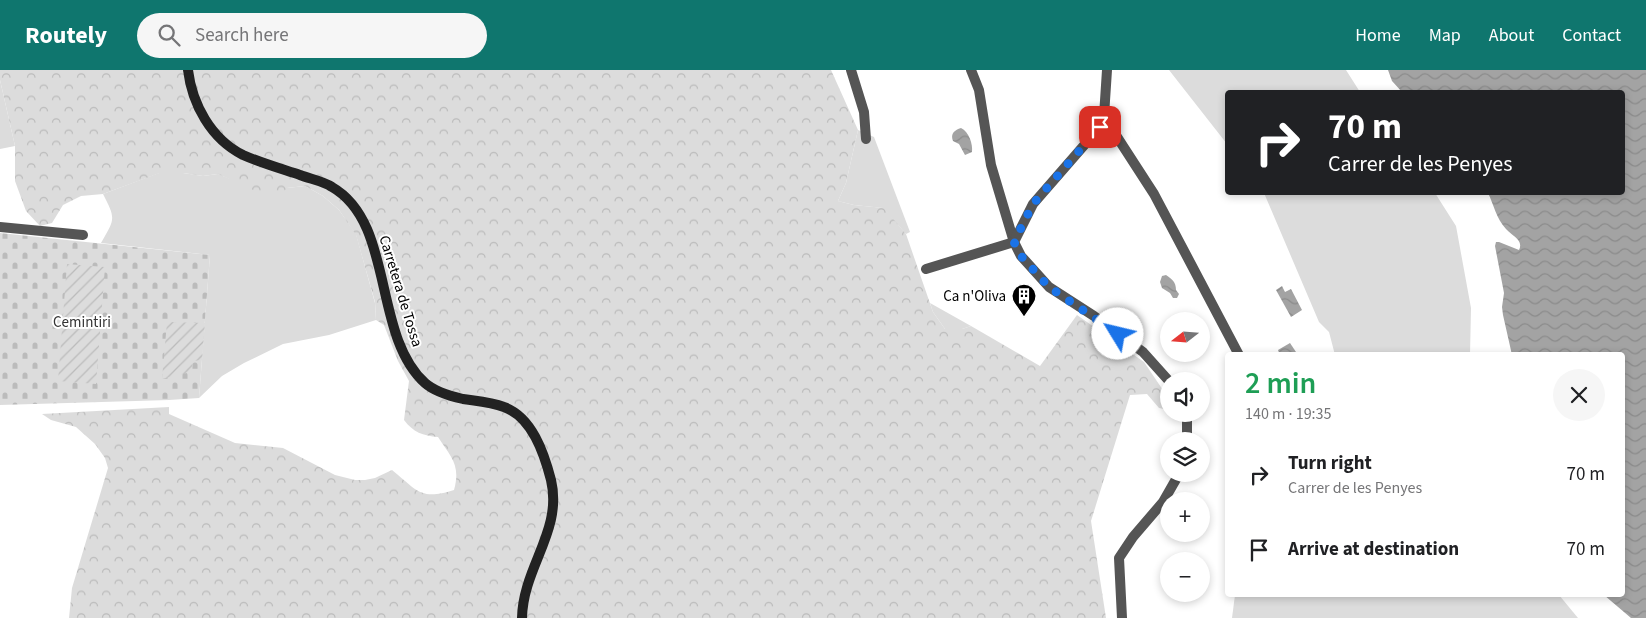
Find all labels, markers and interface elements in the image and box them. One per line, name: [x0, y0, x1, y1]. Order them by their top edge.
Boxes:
search box: [137, 13, 487, 58]
text: Routely: [25, 18, 107, 53]
icon: search: [155, 21, 183, 49]
text: Search here: [195, 22, 289, 49]
text: Home: [1355, 23, 1401, 48]
text: Map: [1429, 23, 1461, 48]
text: About: [1489, 23, 1534, 48]
text: Contact: [1562, 23, 1621, 48]
text: 70 m: [1328, 102, 1402, 152]
pin: [1079, 106, 1121, 148]
icon: right: [1245, 110, 1310, 175]
icon: arrive: [1086, 113, 1114, 141]
text: Carrer de les Penyes: [1328, 148, 1513, 180]
street label: Carretera de Tossa: [374, 233, 427, 349]
building icon: Ca n'Oliva: [1011, 283, 1037, 317]
place label: Ca n'Oliva: [943, 286, 1006, 307]
position arrow: [1091, 307, 1143, 359]
park label: Cemintiri: [53, 312, 111, 333]
north arrow: [1160, 312, 1210, 362]
map controls: [1160, 312, 1210, 602]
text: 2 min: [1245, 362, 1316, 405]
button: close: [1553, 369, 1605, 421]
button: sound: [1160, 372, 1210, 422]
text: 140 m · 19:35: [1245, 403, 1332, 425]
button: layers: [1160, 432, 1210, 482]
text: Turn right: [1288, 450, 1372, 477]
icon: right: [1245, 461, 1273, 489]
text: 70 m: [1567, 461, 1605, 488]
text: Carrer de les Penyes: [1288, 477, 1422, 499]
button: +: [1160, 492, 1210, 542]
icon: arrive: [1245, 536, 1273, 564]
text: Arrive at destination: [1288, 536, 1459, 563]
text: 70 m: [1567, 536, 1605, 563]
button: −: [1160, 552, 1210, 602]

